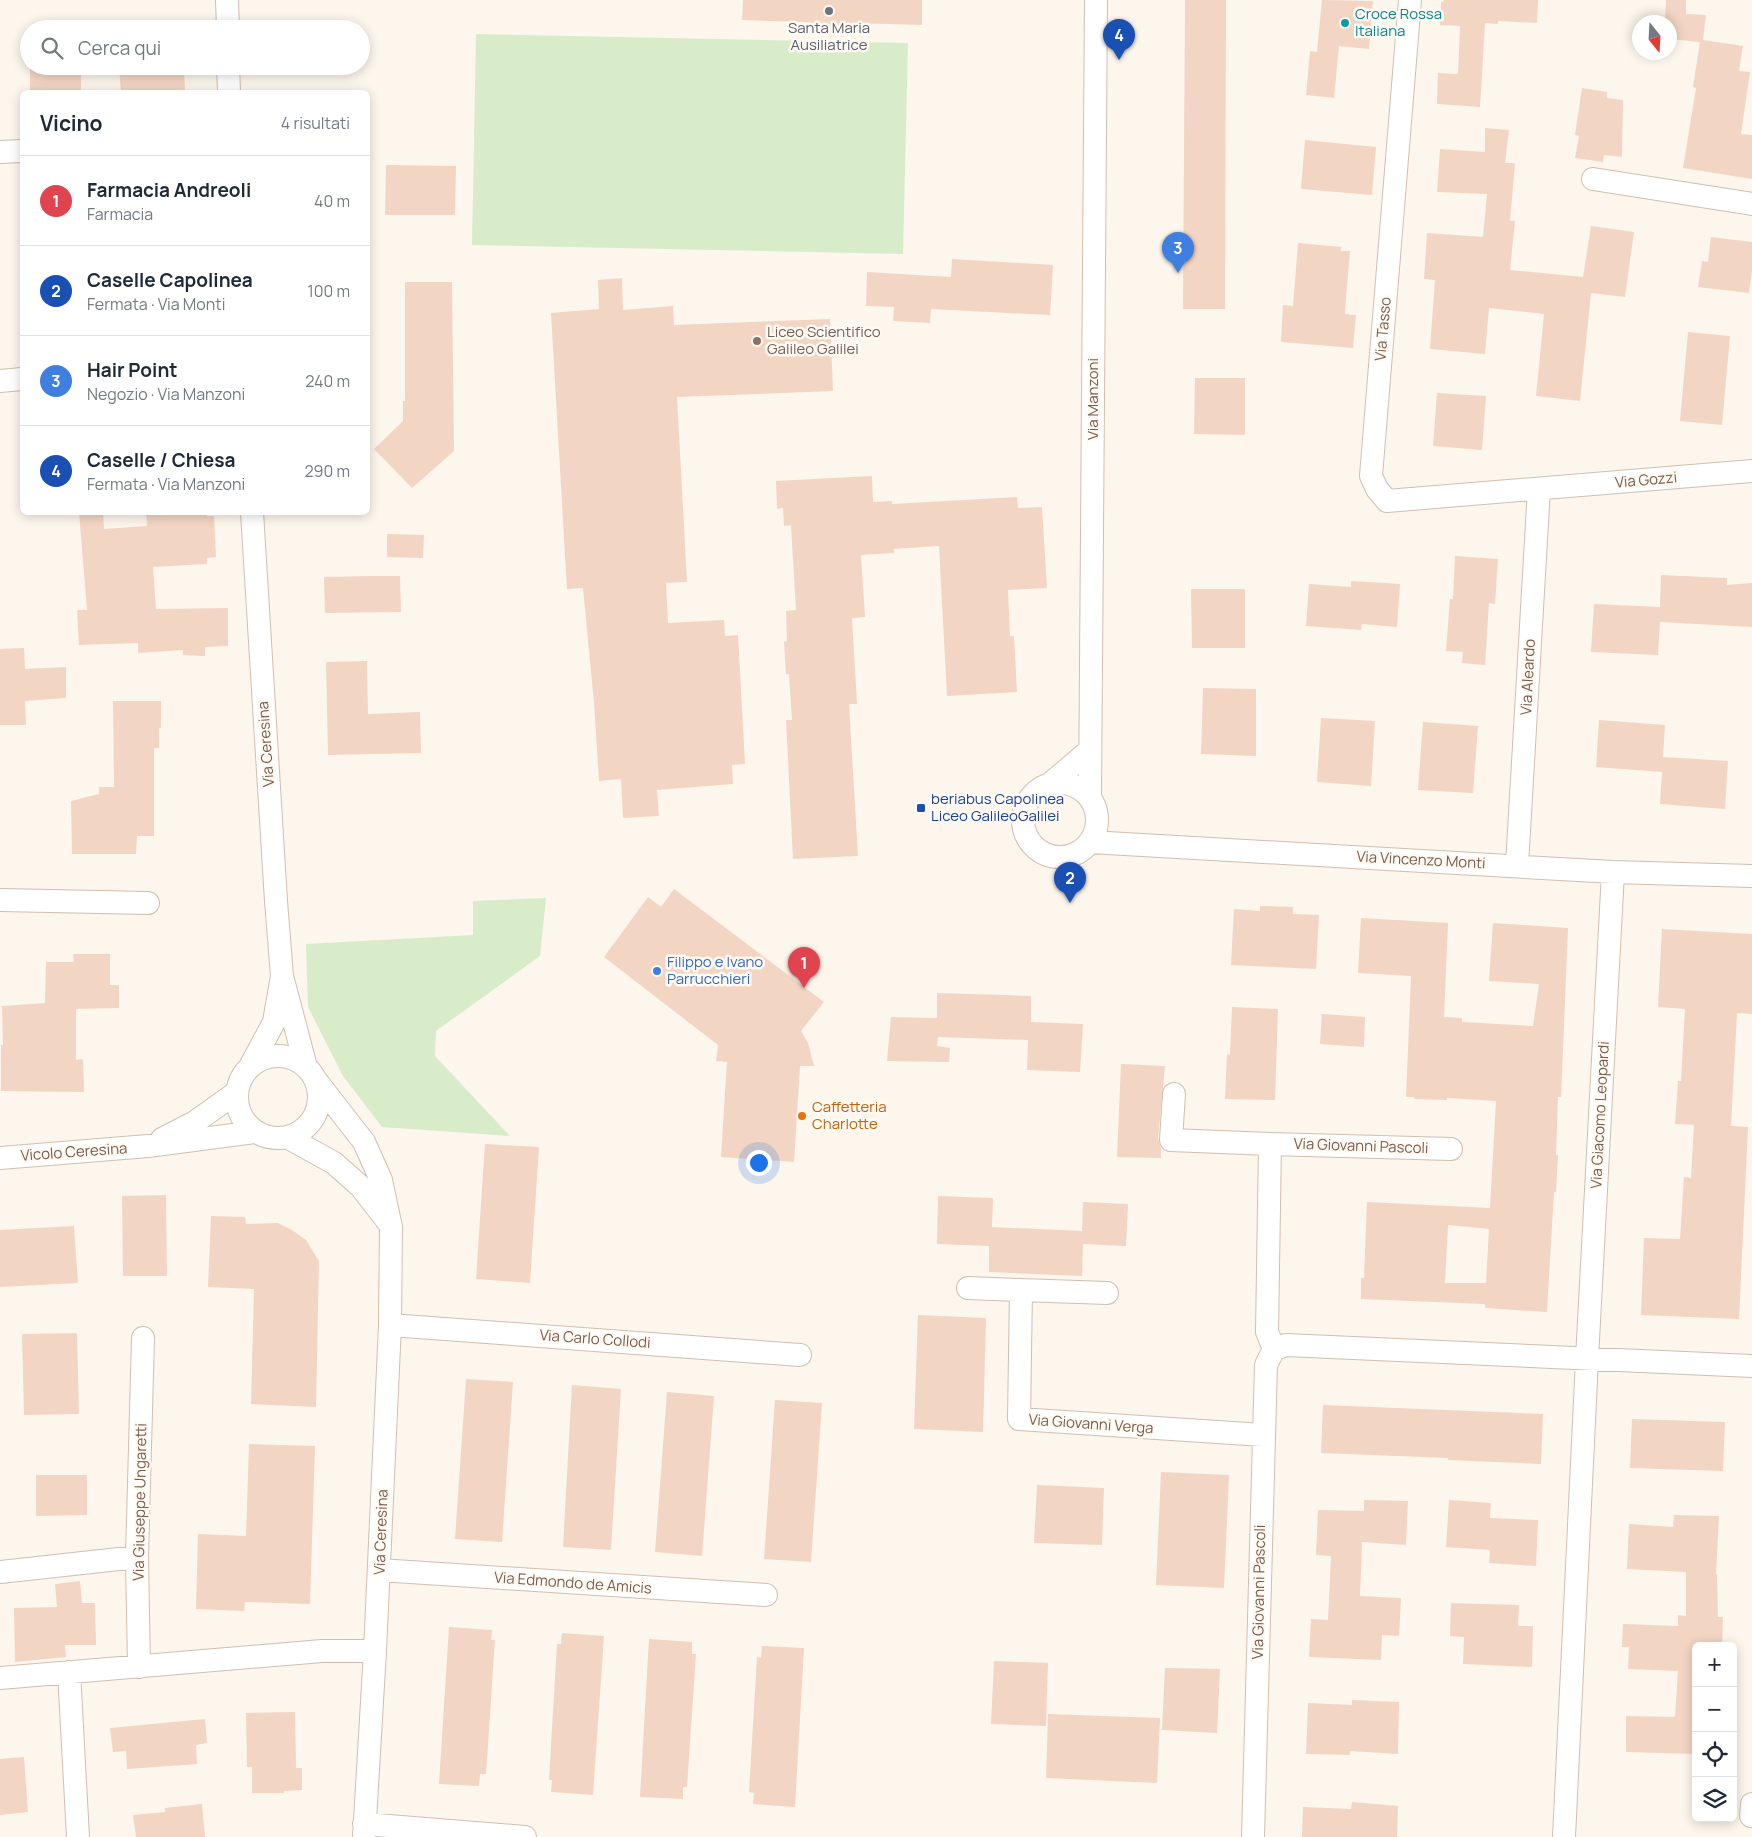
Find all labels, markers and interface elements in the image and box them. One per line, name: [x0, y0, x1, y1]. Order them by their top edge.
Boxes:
place label: Croce Rossa Italiana: [1355, 3, 1442, 41]
marker: Santa Maria Ausiliatrice: [823, 5, 835, 17]
north arrow: [1632, 15, 1677, 60]
place label: Santa Maria Ausiliatrice: [788, 17, 870, 55]
marker: Croce Rossa Italiana: [1339, 17, 1351, 29]
pin: 4: [1103, 19, 1135, 60]
search box: [20, 20, 370, 75]
icon: search: [38, 34, 66, 62]
text: Cerca qui: [78, 35, 161, 61]
text: Vicino: [40, 109, 103, 137]
text: 4 risultati: [281, 112, 350, 134]
text: Farmacia Andreoli: [87, 177, 251, 203]
text: 1: [52, 190, 60, 212]
text: 40 m: [314, 190, 350, 212]
text: Farmacia: [87, 203, 153, 225]
pin: 3: [1162, 232, 1194, 273]
text: Caselle Capolinea: [87, 267, 253, 293]
text: 2: [51, 280, 61, 302]
text: 100 m: [307, 280, 350, 302]
text: Fermata · Via Monti: [87, 293, 225, 315]
street label: Via Tasso: [1369, 296, 1396, 362]
place label: Liceo Scientifico Galileo Galilei: [767, 321, 881, 359]
marker: Liceo Scientifico Galileo Galilei: [751, 335, 763, 347]
text: Hair Point: [87, 357, 178, 383]
street label: Via Manzoni: [1082, 358, 1103, 440]
text: 3: [51, 370, 61, 392]
text: 240 m: [305, 370, 350, 392]
text: Negozio · Via Manzoni: [87, 383, 245, 405]
text: Caselle / Chiesa: [87, 447, 236, 473]
text: 4: [51, 460, 61, 482]
text: 290 m: [304, 460, 350, 482]
street label: Via Gozzi: [1614, 466, 1678, 493]
text: Fermata · Via Manzoni: [87, 473, 245, 495]
street label: Via Aleardo: [1515, 638, 1540, 716]
street label: Via Ceresina: [252, 701, 279, 788]
place label: beriabus Capolinea Liceo GalileoGalilei: [931, 788, 1064, 826]
marker: beriabus Capolinea Liceo GalileoGalilei: [915, 802, 927, 814]
street label: Via Vincenzo Monti: [1356, 846, 1486, 873]
pin: 2: [1054, 862, 1086, 903]
pin: 1: [788, 947, 820, 988]
place label: Filippo e Ivano Parrucchieri: [667, 951, 763, 989]
marker: Filippo e Ivano Parrucchieri: [651, 965, 663, 977]
street label: Via Giacomo Leopardi: [1585, 1041, 1614, 1189]
place label: Caffetteria Charlotte: [812, 1096, 887, 1134]
marker: Caffetteria Charlotte: [796, 1110, 808, 1122]
street label: Via Giovanni Pascoli: [1293, 1133, 1429, 1158]
street label: Vicolo Ceresina: [20, 1137, 128, 1166]
your location: [746, 1150, 772, 1176]
street label: Via Carlo Collodi: [539, 1324, 651, 1353]
street label: Via Giovanni Verga: [1028, 1409, 1154, 1438]
street label: Via Giuseppe Ungaretti: [128, 1423, 151, 1581]
street label: Via Ceresina: [369, 1489, 392, 1575]
street label: Via Giovanni Pascoli: [1247, 1524, 1270, 1660]
street label: Via Edmondo de Amicis: [493, 1567, 653, 1598]
map controls: [1692, 1642, 1737, 1822]
button: +: [1692, 1642, 1737, 1687]
button: −: [1692, 1687, 1737, 1732]
button: locate: [1692, 1732, 1737, 1777]
button: layers: [1692, 1777, 1737, 1822]

